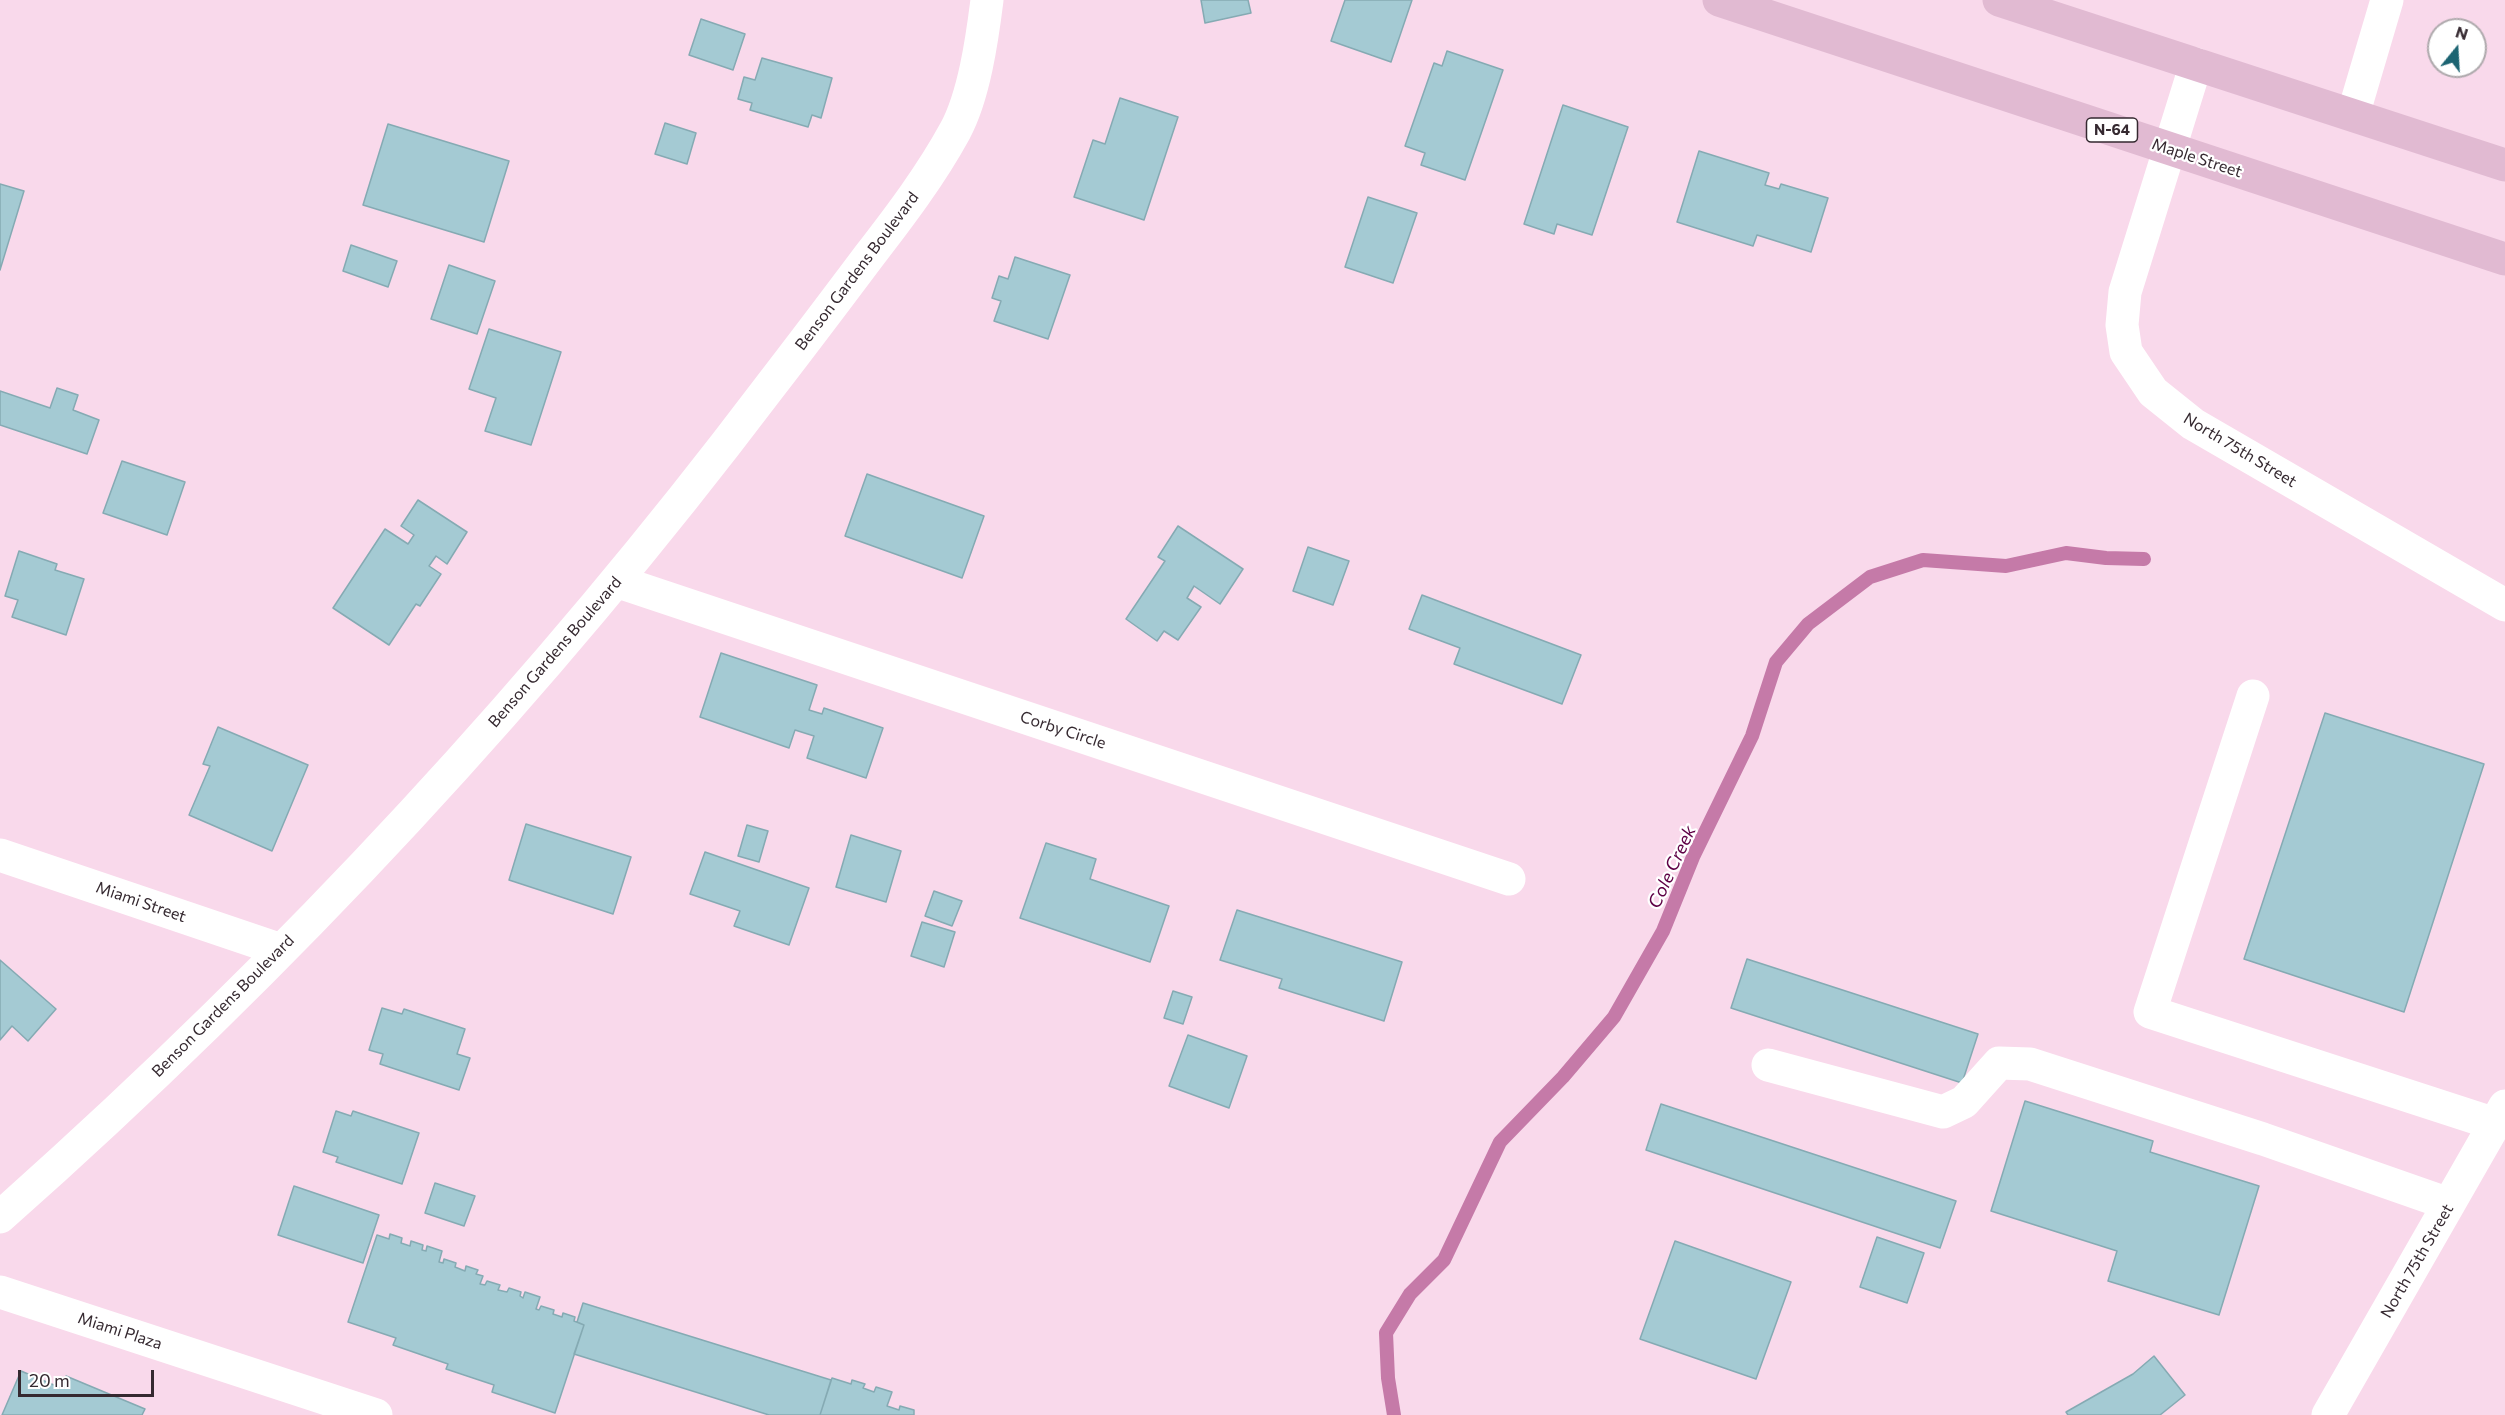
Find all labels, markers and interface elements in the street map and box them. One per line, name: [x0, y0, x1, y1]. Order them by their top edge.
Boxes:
north arrow: [2427, 18, 2487, 78]
text: N: [2453, 21, 2471, 43]
road number: N-64: [2086, 118, 2138, 142]
street label: Maple Street: [2149, 134, 2245, 182]
street label: Benson Gardens Boulevard: [791, 188, 923, 354]
street label: North 75th Street: [2180, 409, 2300, 491]
street label: Benson Gardens Boulevard: [484, 573, 626, 731]
street label: Corby Circle: [1018, 707, 1108, 753]
water label: Cole Creek: [1643, 822, 1701, 912]
street label: Miami Street: [93, 878, 189, 926]
street label: Benson Gardens Boulevard: [148, 931, 298, 1081]
street label: North 75th Street: [2377, 1201, 2457, 1321]
street label: Miami Plaza: [75, 1308, 165, 1354]
scale bar: [21, 1358, 158, 1396]
text: 20 m: [29, 1369, 70, 1391]

